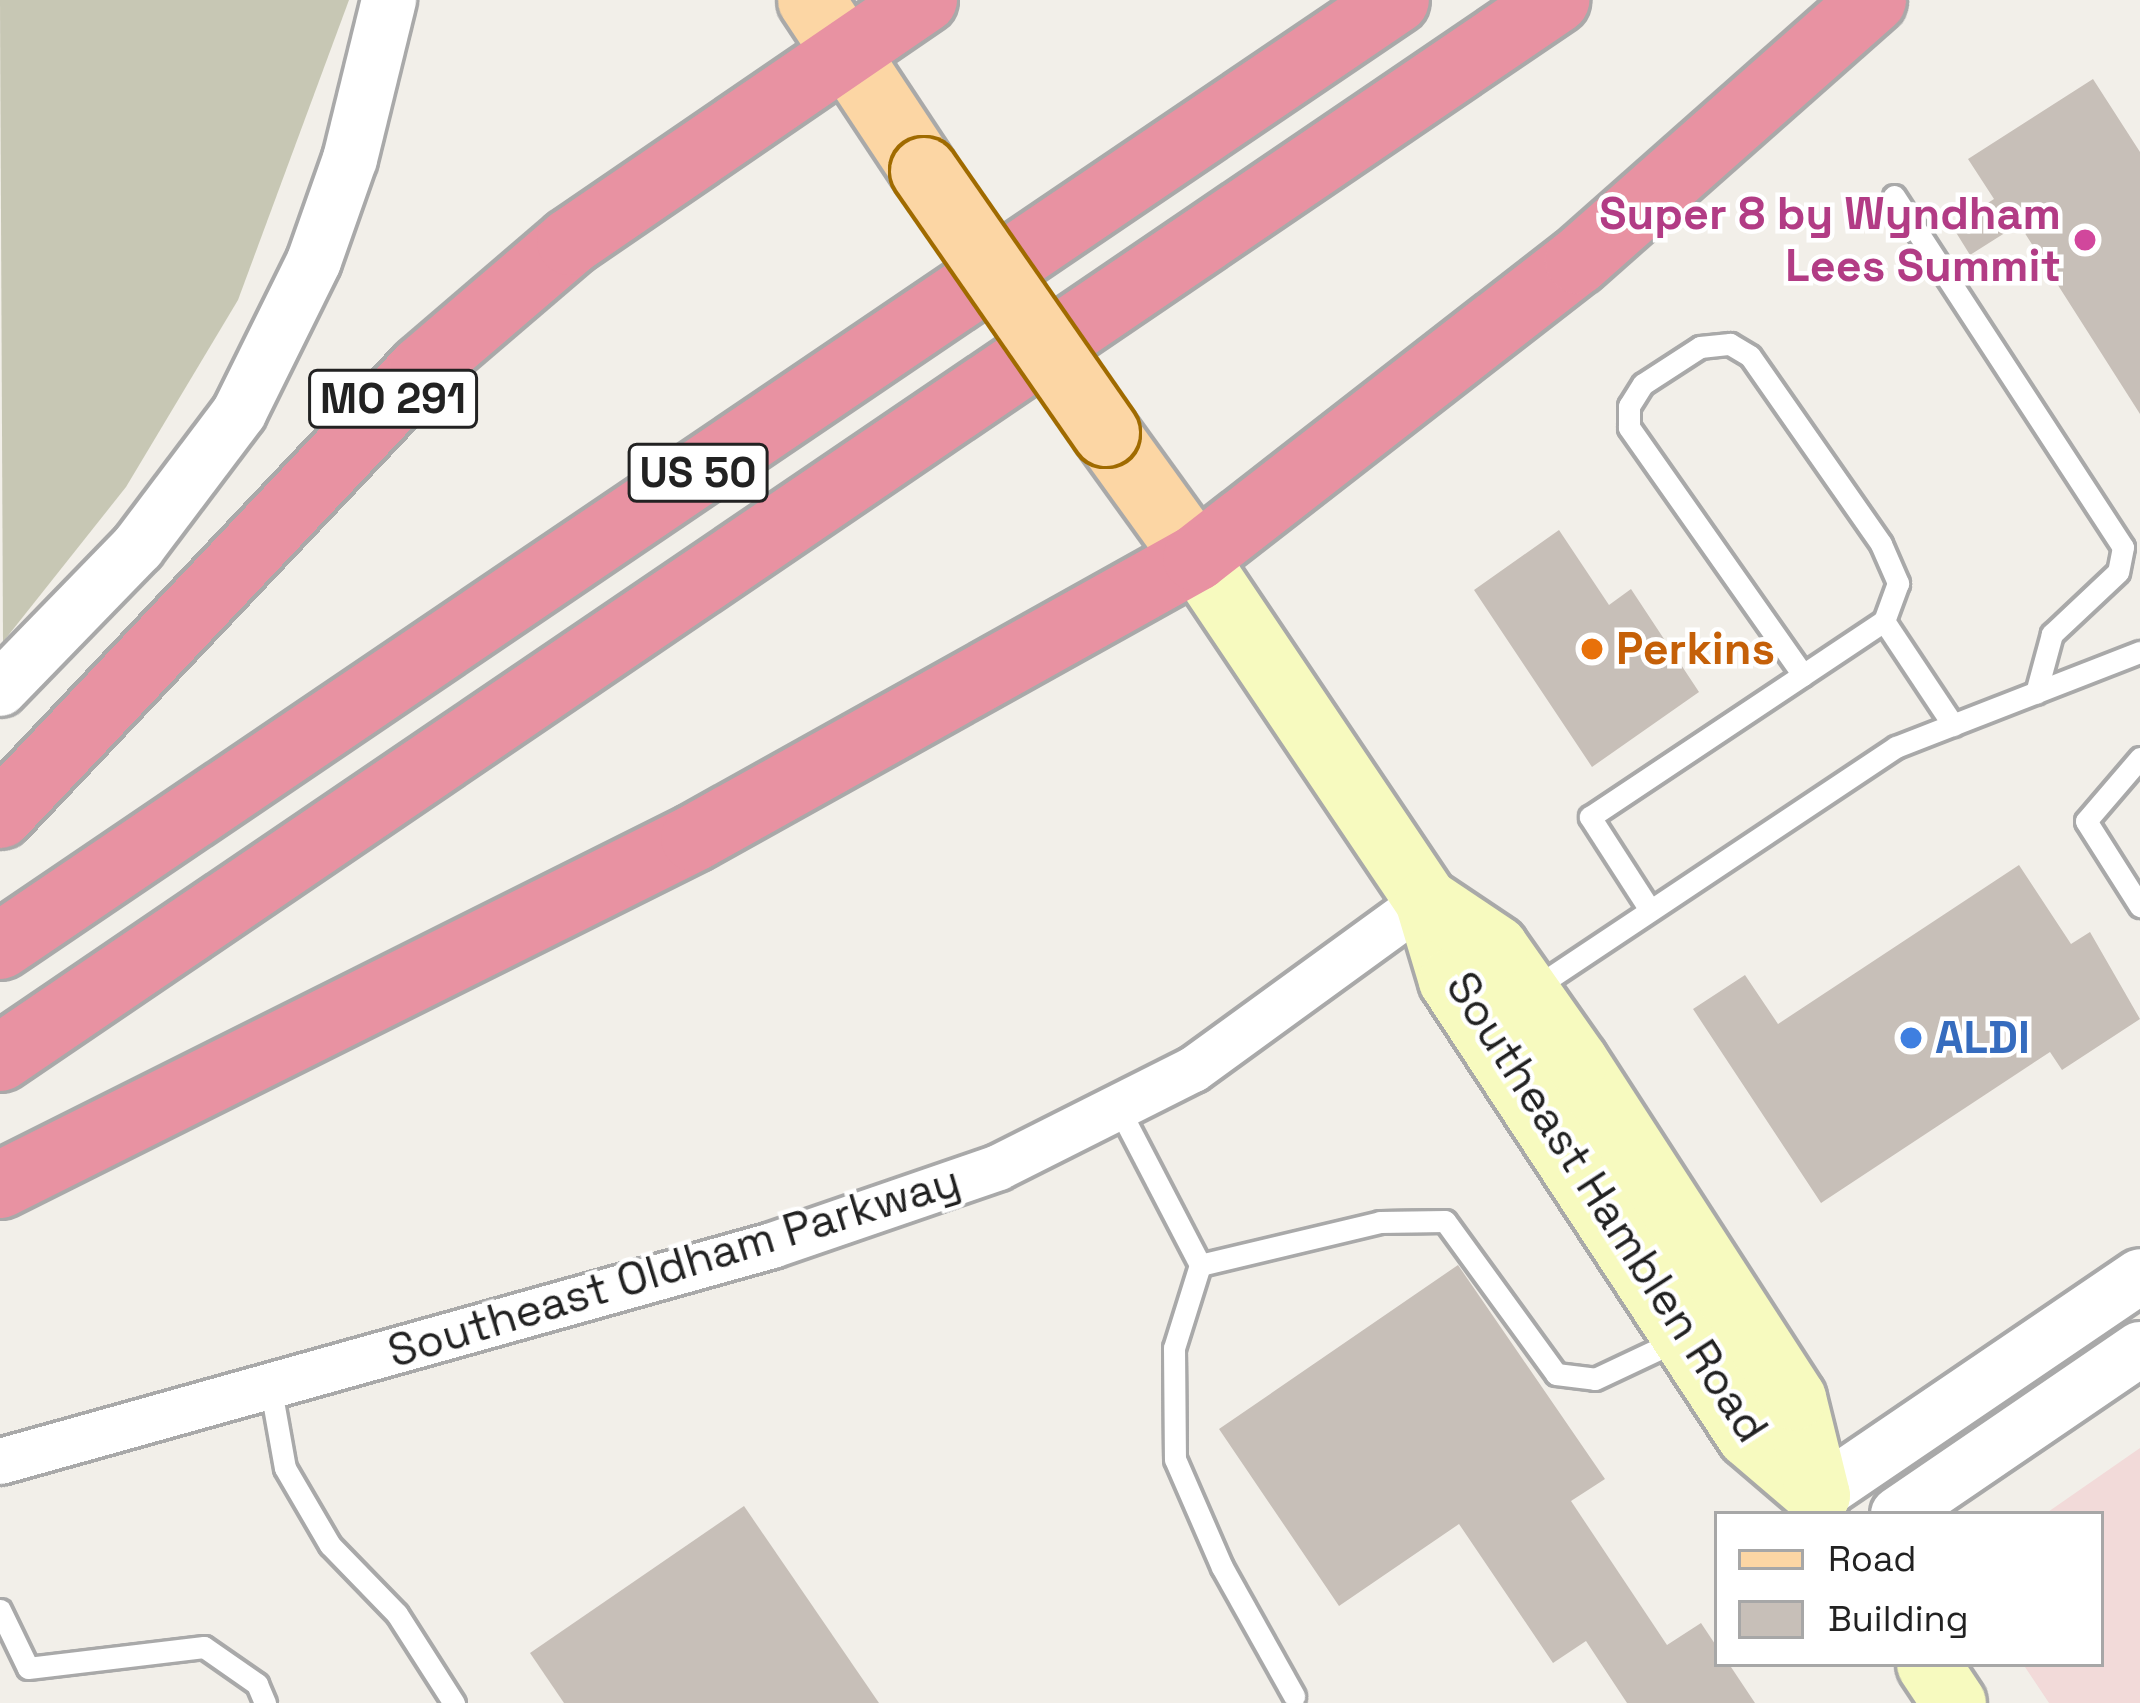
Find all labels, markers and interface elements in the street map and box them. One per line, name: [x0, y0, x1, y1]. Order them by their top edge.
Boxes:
place label: Super 8 by Wyndham Lees Summit: [1599, 187, 2061, 293]
marker: Super 8 by Wyndham Lees Summit: [2072, 227, 2098, 253]
road number: MO 291: [306, 363, 480, 435]
road number: US 50: [626, 437, 770, 509]
place label: Perkins: [1616, 622, 1775, 676]
marker: Perkins: [1579, 636, 1605, 662]
street label: Southeast Hamblen Road: [1435, 962, 1779, 1452]
place label: ALDI: [1935, 1011, 2030, 1065]
marker: ALDI: [1898, 1025, 1924, 1051]
street label: Southeast Oldham Parkway: [382, 1153, 966, 1379]
legend: [1714, 1511, 2104, 1667]
text: Road: [1828, 1536, 1916, 1582]
text: Building: [1828, 1596, 1969, 1642]

